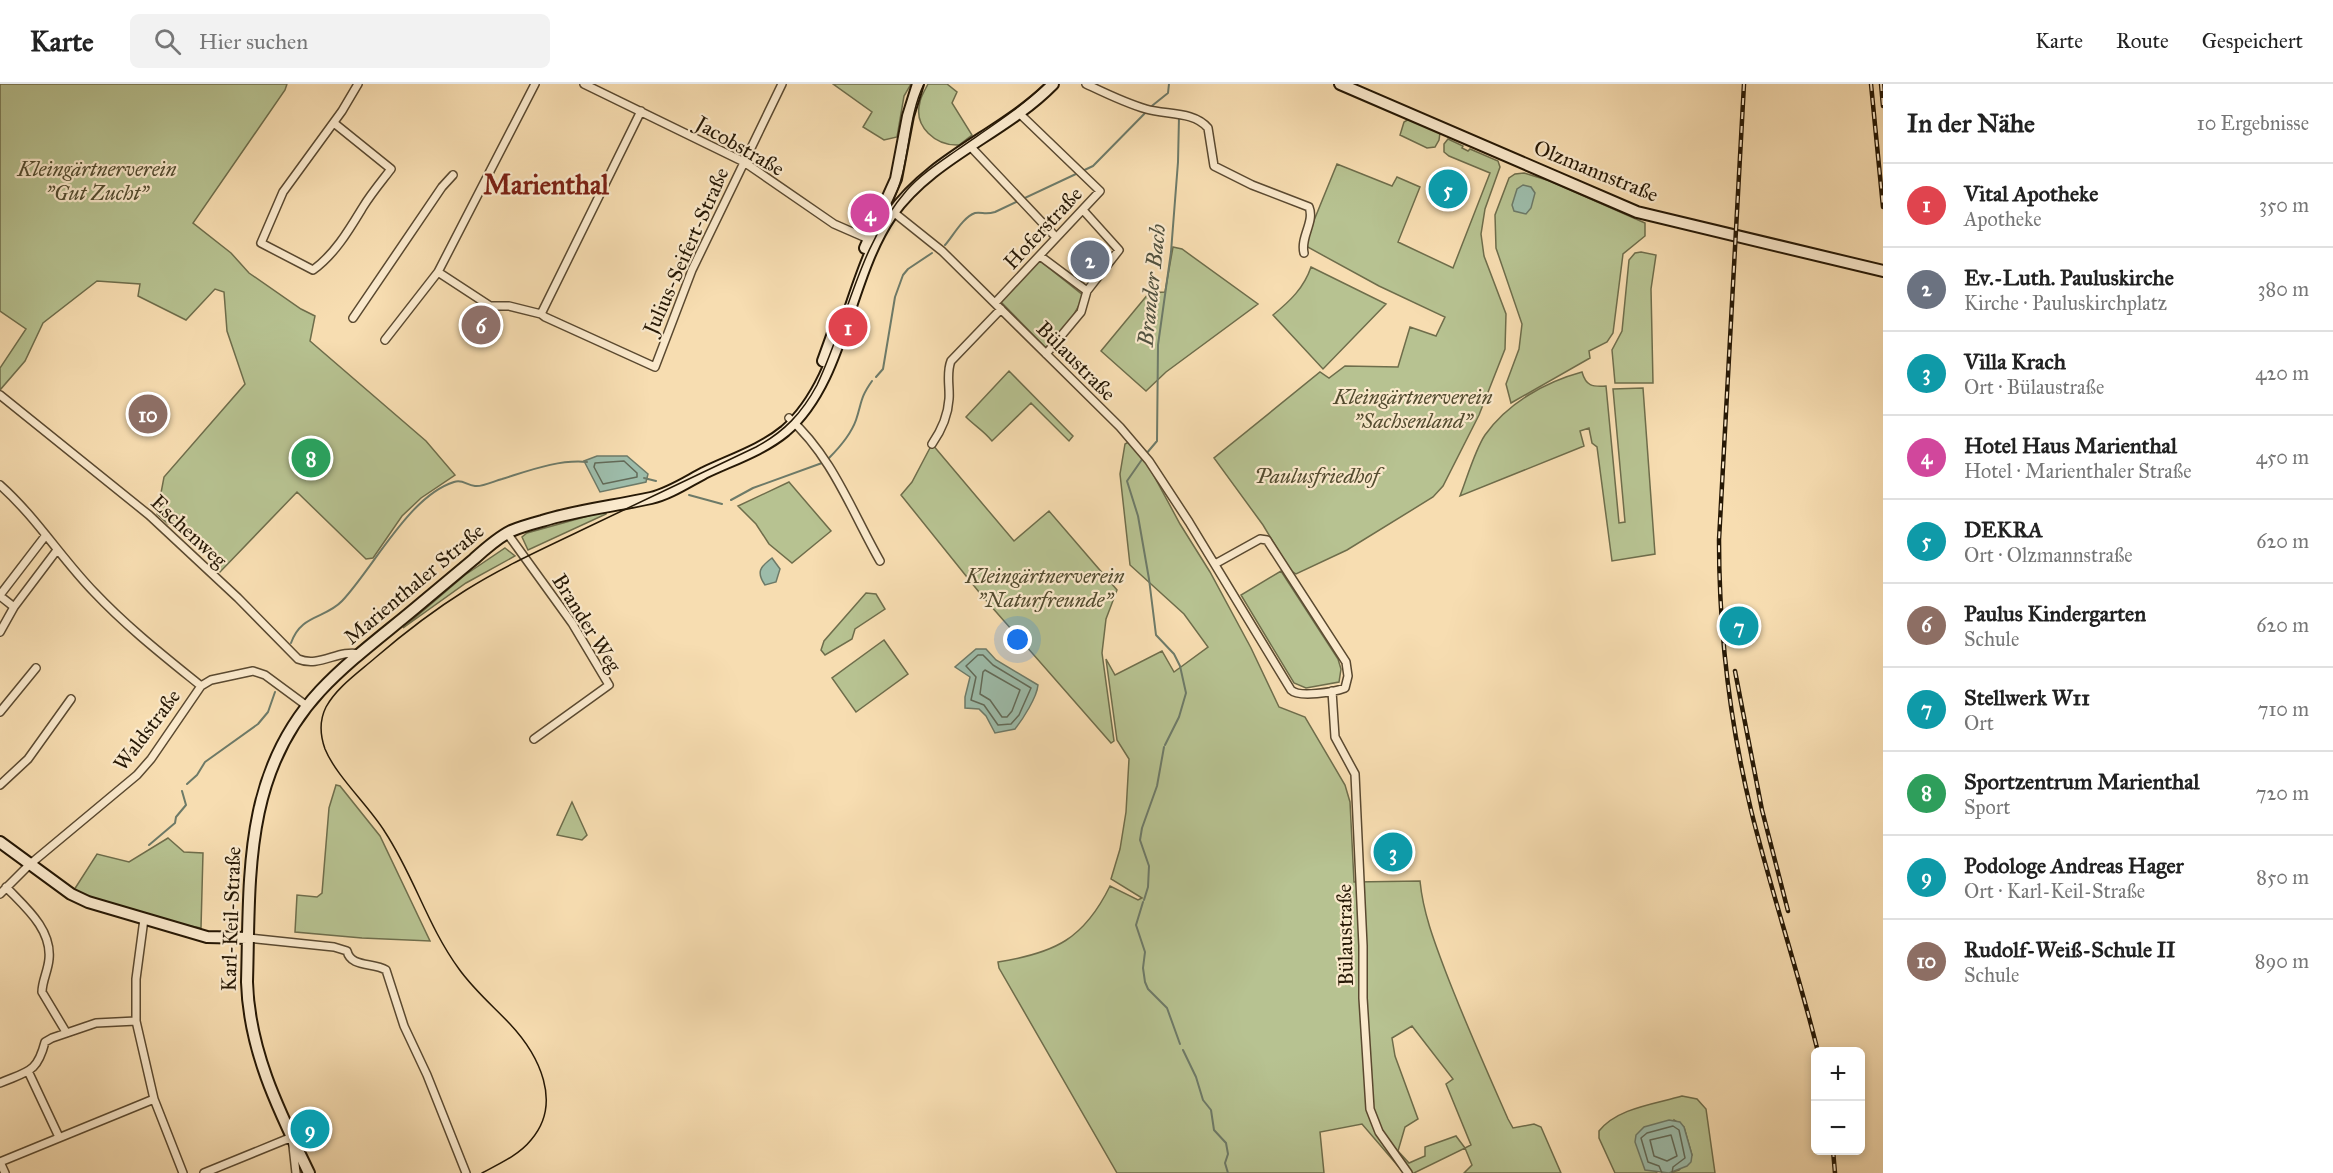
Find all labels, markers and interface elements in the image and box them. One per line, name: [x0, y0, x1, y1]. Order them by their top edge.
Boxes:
search box: [130, 14, 550, 68]
text: Karte: [30, 24, 94, 59]
icon: search: [151, 25, 184, 58]
text: Hier suchen: [199, 28, 308, 55]
text: Karte: [2035, 28, 2083, 54]
text: Route: [2116, 28, 2169, 54]
text: Gespeichert: [2202, 28, 2303, 54]
text: In der Nähe: [1907, 107, 2035, 139]
street label: Jacobstraße: [689, 109, 789, 182]
text: 10 Ergebnisse: [2197, 111, 2309, 135]
street label: Olzmannstraße: [1530, 134, 1662, 208]
park label: Kleingärtnerverein "Gut Zucht": [16, 156, 177, 206]
street label: Julius-Seifert-Straße: [637, 163, 735, 340]
pin: 5: [1428, 166, 1468, 212]
district label: Marienthal: [483, 168, 610, 201]
text: Vital Apotheke: [1964, 180, 2098, 207]
street label: Hoferstraße: [998, 181, 1088, 275]
pin: 4: [850, 190, 890, 236]
text: 1: [1923, 193, 1930, 217]
text: 350 m: [2259, 193, 2309, 217]
text: Apotheke: [1964, 207, 2042, 231]
water label: Brander Bach: [1132, 222, 1171, 349]
pin: 2: [1070, 238, 1110, 282]
text: Ev.-Luth. Pauluskirche: [1964, 264, 2174, 291]
text: 2: [1922, 277, 1931, 301]
text: 380 m: [2258, 277, 2309, 301]
text: Kirche · Pauluskirchplatz: [1964, 291, 2167, 315]
pin: 6: [462, 302, 500, 348]
pin: 1: [828, 304, 868, 350]
street label: Bülaustraße: [1031, 316, 1122, 407]
text: Villa Krach: [1964, 348, 2066, 375]
text: 3: [1923, 361, 1931, 385]
text: 420 m: [2255, 361, 2309, 385]
text: Ort · Bülaustraße: [1964, 375, 2104, 399]
park label: Kleingärtnerverein "Sachsenland": [1332, 384, 1493, 434]
pin: 10: [128, 392, 168, 436]
text: Hotel Haus Marienthal: [1964, 432, 2177, 459]
pin: 8: [292, 436, 330, 481]
text: 4: [1921, 445, 1932, 469]
text: 450 m: [2256, 445, 2309, 469]
text: Hotel · Marienthaler Straße: [1964, 459, 2191, 483]
park label: Paulusfriedhof: [1255, 463, 1385, 489]
street label: Eschenweg: [145, 489, 233, 573]
text: DEKRA: [1964, 516, 2043, 543]
street label: Marienthaler Straße: [339, 518, 489, 650]
text: 5: [1922, 529, 1931, 553]
text: 620 m: [2256, 529, 2309, 553]
text: Ort · Olzmannstraße: [1964, 543, 2133, 567]
park label: Kleingärtnerverein "Naturfreunde": [964, 563, 1125, 613]
street label: Brander Weg: [547, 569, 628, 677]
text: Paulus Kindergarten: [1964, 600, 2146, 627]
pin: 7: [1720, 604, 1758, 648]
text: 6: [1921, 613, 1932, 637]
text: 620 m: [2256, 613, 2309, 637]
your location: [1003, 625, 1032, 654]
text: Schule: [1964, 627, 2019, 651]
street label: Waldstraße: [108, 684, 186, 776]
text: Stellwerk W11: [1964, 684, 2090, 711]
text: 7: [1921, 697, 1932, 721]
text: 710 m: [2258, 697, 2309, 721]
text: Ort: [1964, 711, 1994, 735]
text: Sportzentrum Marienthal: [1964, 768, 2200, 795]
text: 8: [1921, 781, 1932, 805]
text: 720 m: [2256, 781, 2309, 805]
text: Sport: [1964, 795, 2010, 819]
pin: 3: [1374, 830, 1412, 874]
street label: Karl-Keil-Straße: [215, 846, 247, 992]
text: Podologe Andreas Hager: [1964, 852, 2184, 879]
text: 9: [1921, 865, 1932, 889]
text: 850 m: [2256, 865, 2309, 889]
text: Ort · Karl-Keil-Straße: [1964, 879, 2145, 903]
street label: Bülaustraße: [1331, 883, 1359, 986]
text: Rudolf-Weiß-Schule II: [1964, 936, 2176, 963]
text: 10: [1917, 949, 1936, 973]
text: 890 m: [2255, 949, 2309, 973]
text: Schule: [1964, 963, 2019, 987]
map controls: [1811, 1047, 1865, 1155]
button: +: [1811, 1047, 1865, 1101]
button: −: [1811, 1101, 1865, 1155]
pin: 9: [290, 1106, 330, 1152]

